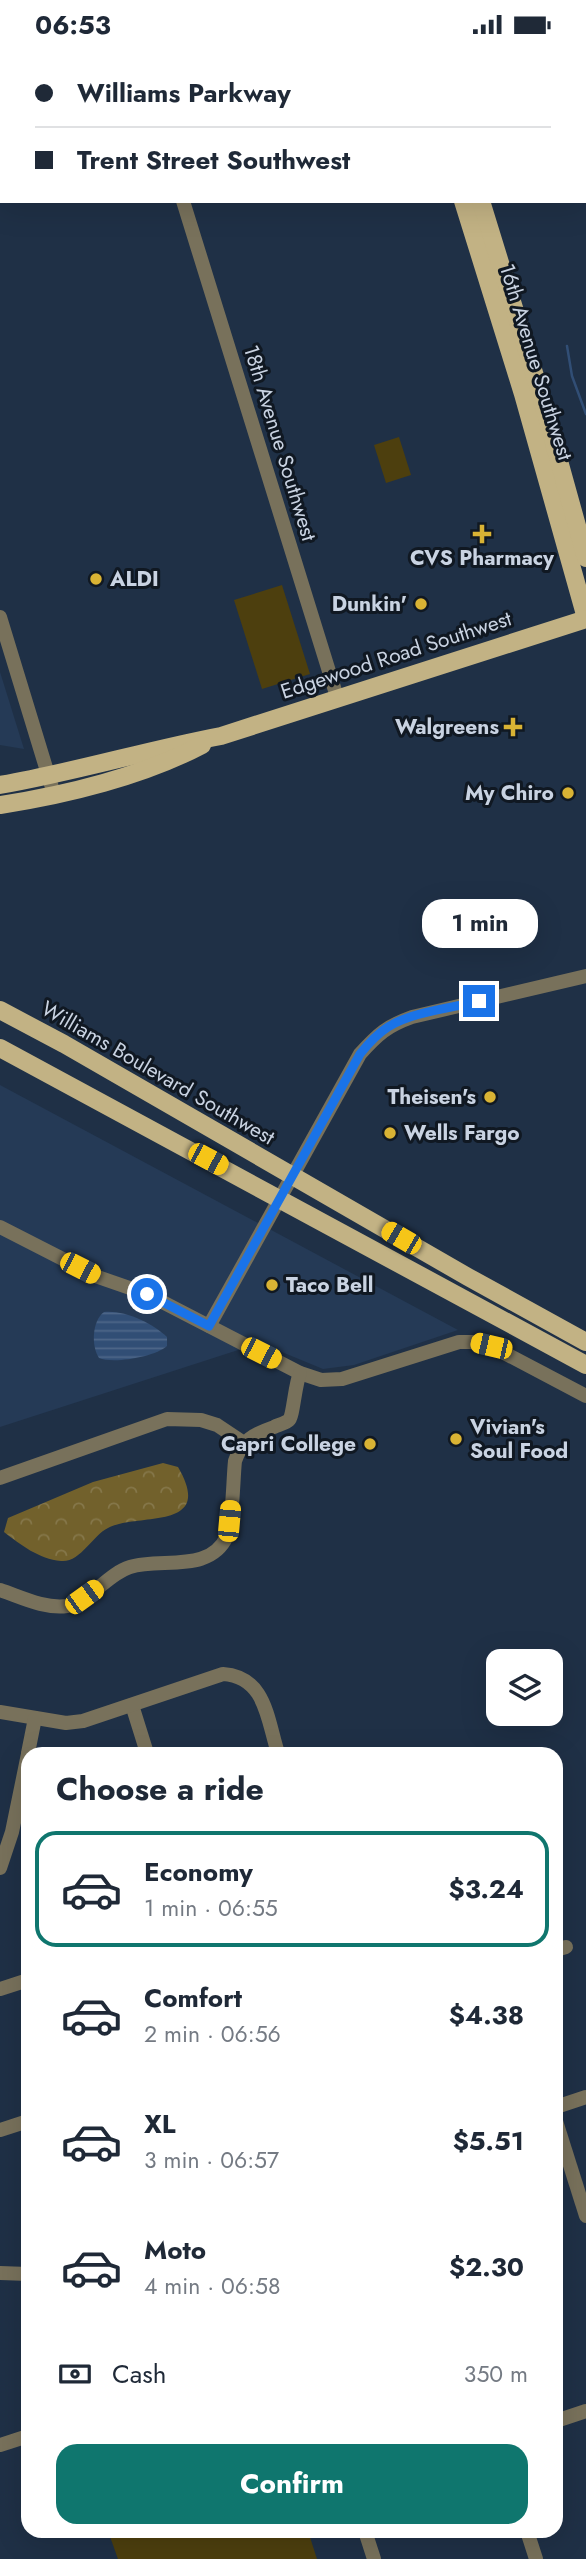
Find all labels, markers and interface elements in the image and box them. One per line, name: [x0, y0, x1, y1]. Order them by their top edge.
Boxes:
text: 06:53: [35, 6, 111, 44]
text: Williams Parkway: [77, 74, 291, 112]
text: Trent Street Southwest: [77, 141, 350, 179]
street label: 16th Avenue Southwest: [492, 260, 580, 464]
street label: 18th Avenue Southwest: [236, 341, 324, 545]
marker: CVS Pharmacy: [474, 526, 490, 542]
place label: CVS Pharmacy: [410, 543, 555, 573]
place label: ALDI: [109, 564, 159, 594]
marker: ALDI: [88, 571, 104, 587]
place label: Dunkin': [332, 589, 407, 619]
marker: Dunkin': [413, 596, 429, 612]
street label: Edgewood Road Southwest: [277, 603, 515, 707]
place label: Walgreens: [395, 712, 499, 742]
marker: Walgreens: [505, 719, 521, 735]
place label: My Chiro: [465, 778, 554, 808]
marker: My Chiro: [560, 785, 576, 801]
callout: 1 min: [421, 899, 537, 949]
text: 1 min: [451, 906, 509, 940]
route end: [463, 985, 495, 1017]
street label: Williams Boulevard Southwest: [36, 994, 280, 1152]
place label: Theisen's: [387, 1082, 476, 1112]
marker: Theisen's: [482, 1089, 498, 1105]
place label: Wells Fargo: [404, 1118, 520, 1148]
marker: Wells Fargo: [382, 1125, 398, 1141]
car: [185, 1140, 232, 1178]
car: [378, 1218, 425, 1258]
car: [57, 1249, 104, 1287]
place label: Taco Bell: [286, 1270, 373, 1300]
marker: Taco Bell: [264, 1277, 280, 1293]
route start: [131, 1278, 163, 1310]
car: [469, 1331, 514, 1361]
car: [238, 1334, 285, 1372]
place label: Vivian's Soul Food: [469, 1412, 568, 1466]
place label: Capri College: [221, 1429, 356, 1459]
marker: Vivian's Soul Food: [448, 1431, 464, 1447]
marker: Capri College: [362, 1436, 378, 1452]
car: [217, 1499, 242, 1543]
car: [61, 1576, 108, 1618]
map controls: [486, 1649, 563, 1726]
button: layers: [486, 1649, 563, 1726]
text: Choose a ride: [56, 1766, 264, 1812]
text: Economy: [144, 1853, 253, 1891]
icon: car: [60, 1858, 123, 1921]
text: $3.24: [448, 1870, 524, 1908]
text: 1 min · 06:55: [144, 1891, 278, 1925]
text: Comfort: [144, 1979, 242, 2017]
icon: car: [60, 1984, 123, 2047]
text: $4.38: [449, 1996, 524, 2034]
text: 2 min · 06:56: [144, 2017, 281, 2051]
text: XL: [144, 2105, 176, 2143]
icon: car: [60, 2110, 123, 2173]
text: $5.51: [453, 2122, 524, 2160]
text: 3 min · 06:57: [144, 2143, 279, 2177]
text: Moto: [144, 2231, 206, 2269]
icon: car: [60, 2236, 123, 2299]
text: $2.30: [449, 2248, 524, 2286]
text: 4 min · 06:58: [144, 2269, 280, 2303]
icon: cash: [56, 2355, 94, 2393]
text: Cash: [112, 2355, 166, 2393]
text: 350 m: [464, 2357, 528, 2391]
button: Confirm: [56, 2444, 528, 2524]

